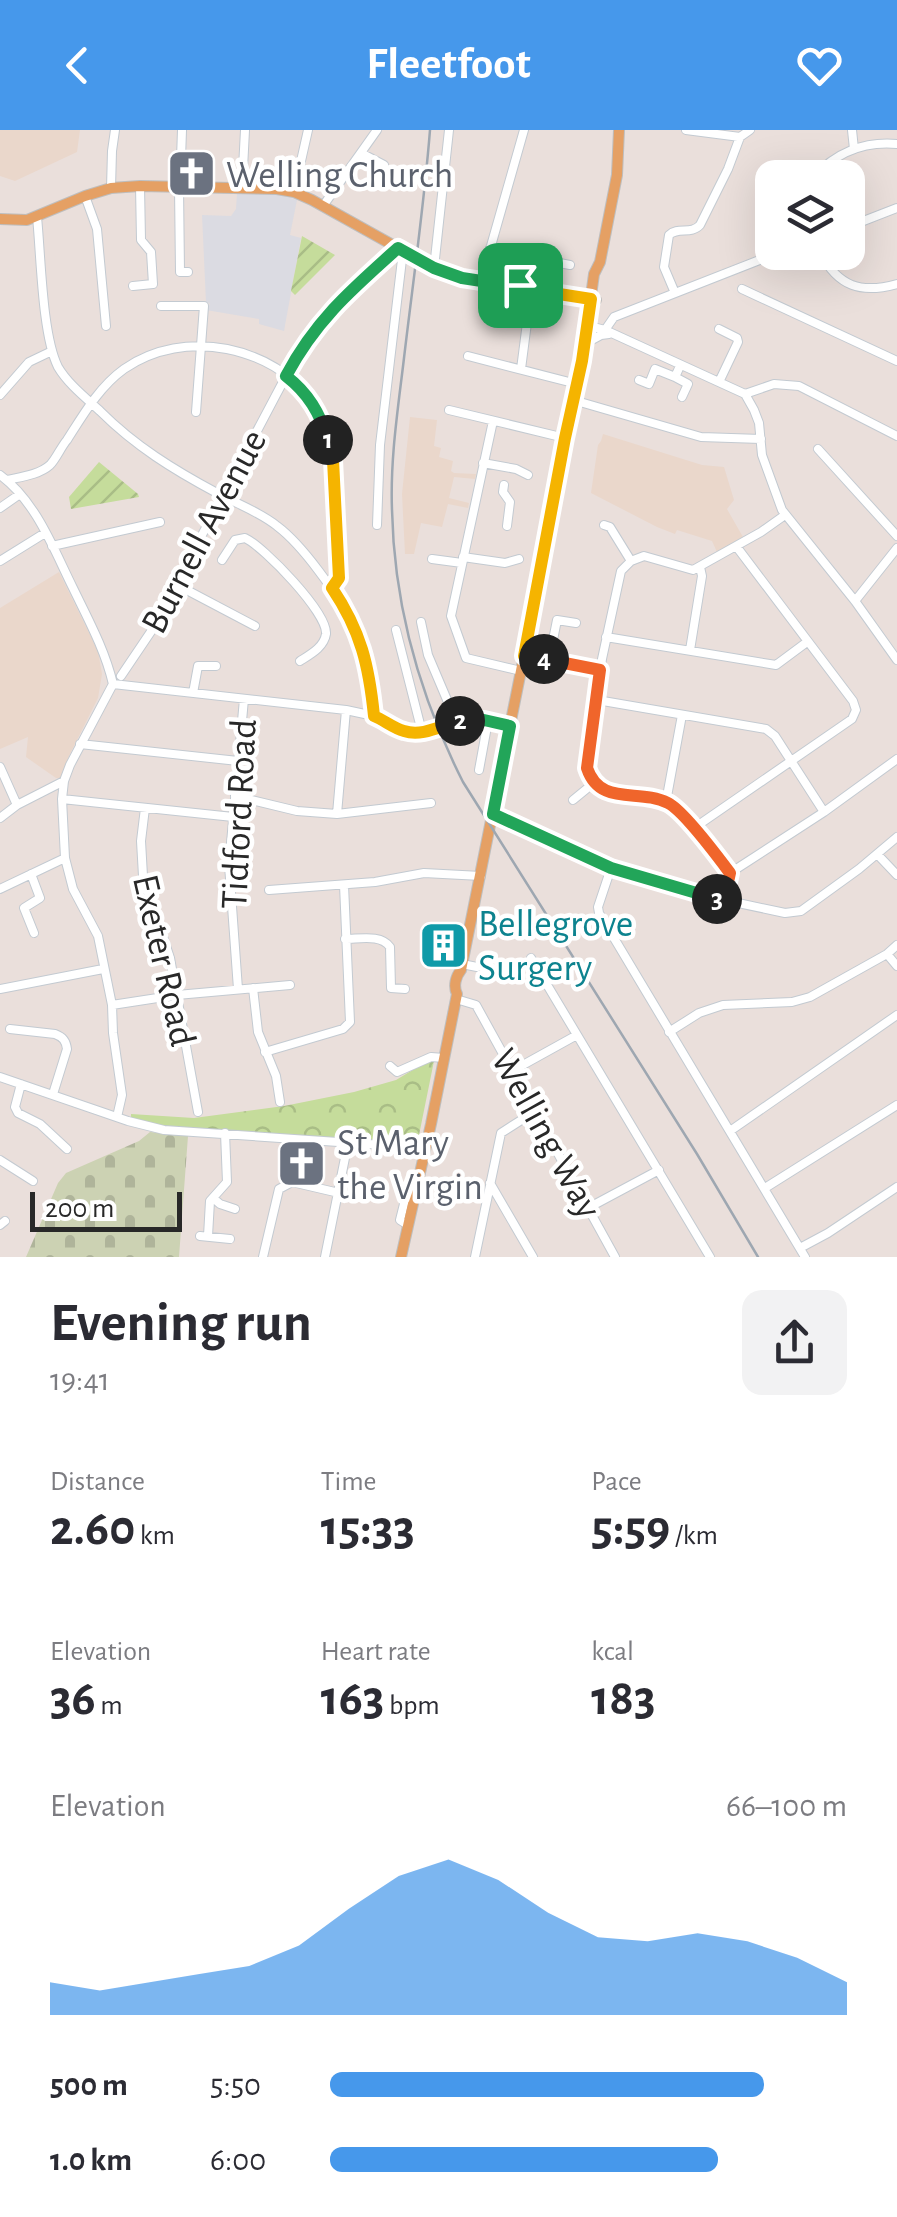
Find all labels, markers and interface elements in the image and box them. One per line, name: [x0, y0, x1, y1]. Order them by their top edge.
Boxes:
icon: back: [50, 38, 105, 93]
icon: heart: [792, 38, 847, 93]
text: Fleetfoot: [366, 42, 531, 87]
church icon: Welling Church: [165, 148, 217, 200]
place label: Welling Church: [226, 157, 453, 195]
map controls: [755, 160, 865, 270]
button: layers: [755, 160, 865, 270]
pin: [478, 243, 563, 328]
icon: arrive: [493, 258, 548, 313]
pin: 1: [303, 415, 353, 465]
street label: Burnell Avenue: [135, 424, 274, 640]
text: 1: [323, 426, 333, 454]
pin: 4: [519, 634, 569, 684]
text: 4: [537, 645, 551, 673]
pin: 2: [435, 696, 485, 746]
text: 2: [453, 707, 467, 735]
street label: Tidford Road: [216, 718, 264, 910]
street label: Exeter Road: [125, 871, 201, 1050]
pin: 3: [692, 874, 742, 924]
text: 3: [711, 885, 723, 913]
place label: Bellegrove Surgery: [478, 906, 633, 988]
building icon: Bellegrove Surgery: [417, 919, 469, 971]
street label: Welling Way: [483, 1043, 607, 1225]
place label: St Mary the Virgin: [337, 1125, 483, 1207]
church icon: St Mary the Virgin: [276, 1138, 328, 1190]
scale bar: [30, 1187, 182, 1232]
text: 200 m: [45, 1195, 114, 1223]
button: share: [742, 1290, 847, 1395]
text: Evening run: [50, 1296, 312, 1351]
text: 19:41: [50, 1364, 110, 1396]
text: Distance: [50, 1468, 145, 1496]
text: Time: [321, 1468, 376, 1496]
text: Pace: [591, 1468, 642, 1496]
text: 2.60: [50, 1504, 135, 1554]
text: 15:33: [321, 1504, 415, 1554]
text: 5:59: [591, 1504, 670, 1554]
text: km: [135, 1522, 175, 1550]
text: /km: [670, 1522, 718, 1550]
text: Elevation: [50, 1638, 151, 1666]
text: Heart rate: [321, 1638, 431, 1666]
text: kcal: [591, 1638, 634, 1666]
text: 36: [50, 1674, 96, 1724]
text: 163: [321, 1674, 384, 1724]
text: 183: [591, 1674, 656, 1724]
text: m: [96, 1692, 123, 1720]
text: bpm: [384, 1692, 440, 1720]
text: Elevation: [50, 1790, 166, 1822]
text: 66–100 m: [726, 1790, 847, 1822]
text: 500 m: [50, 2069, 128, 2101]
text: 5:50: [210, 2069, 261, 2101]
text: 1.0 km: [50, 2144, 132, 2176]
text: 6:00: [210, 2144, 266, 2176]

